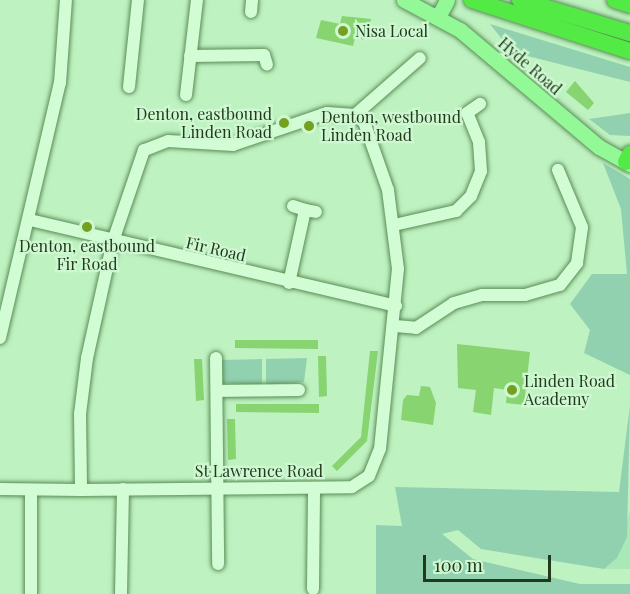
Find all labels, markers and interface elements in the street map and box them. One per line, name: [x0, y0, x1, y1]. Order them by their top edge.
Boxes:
place label: Nisa Local: [355, 21, 428, 41]
marker: Nisa Local: [336, 24, 350, 38]
street label: Hyde Road: [494, 33, 566, 99]
place label: Denton, eastbound Linden Road: [136, 104, 272, 142]
place label: Denton, westbound Linden Road: [321, 107, 461, 145]
marker: Denton, eastbound Linden Road: [277, 116, 291, 130]
marker: Denton, westbound Linden Road: [302, 119, 316, 133]
marker: Denton, eastbound Fir Road: [80, 220, 94, 234]
street label: Fir Road: [184, 233, 248, 265]
place label: Denton, eastbound Fir Road: [19, 236, 155, 274]
place label: Linden Road Academy: [524, 371, 615, 409]
marker: Linden Road Academy: [505, 383, 519, 397]
street label: St Lawrence Road: [195, 461, 323, 481]
scale bar: [426, 543, 554, 581]
text: 100 m: [434, 553, 483, 577]

